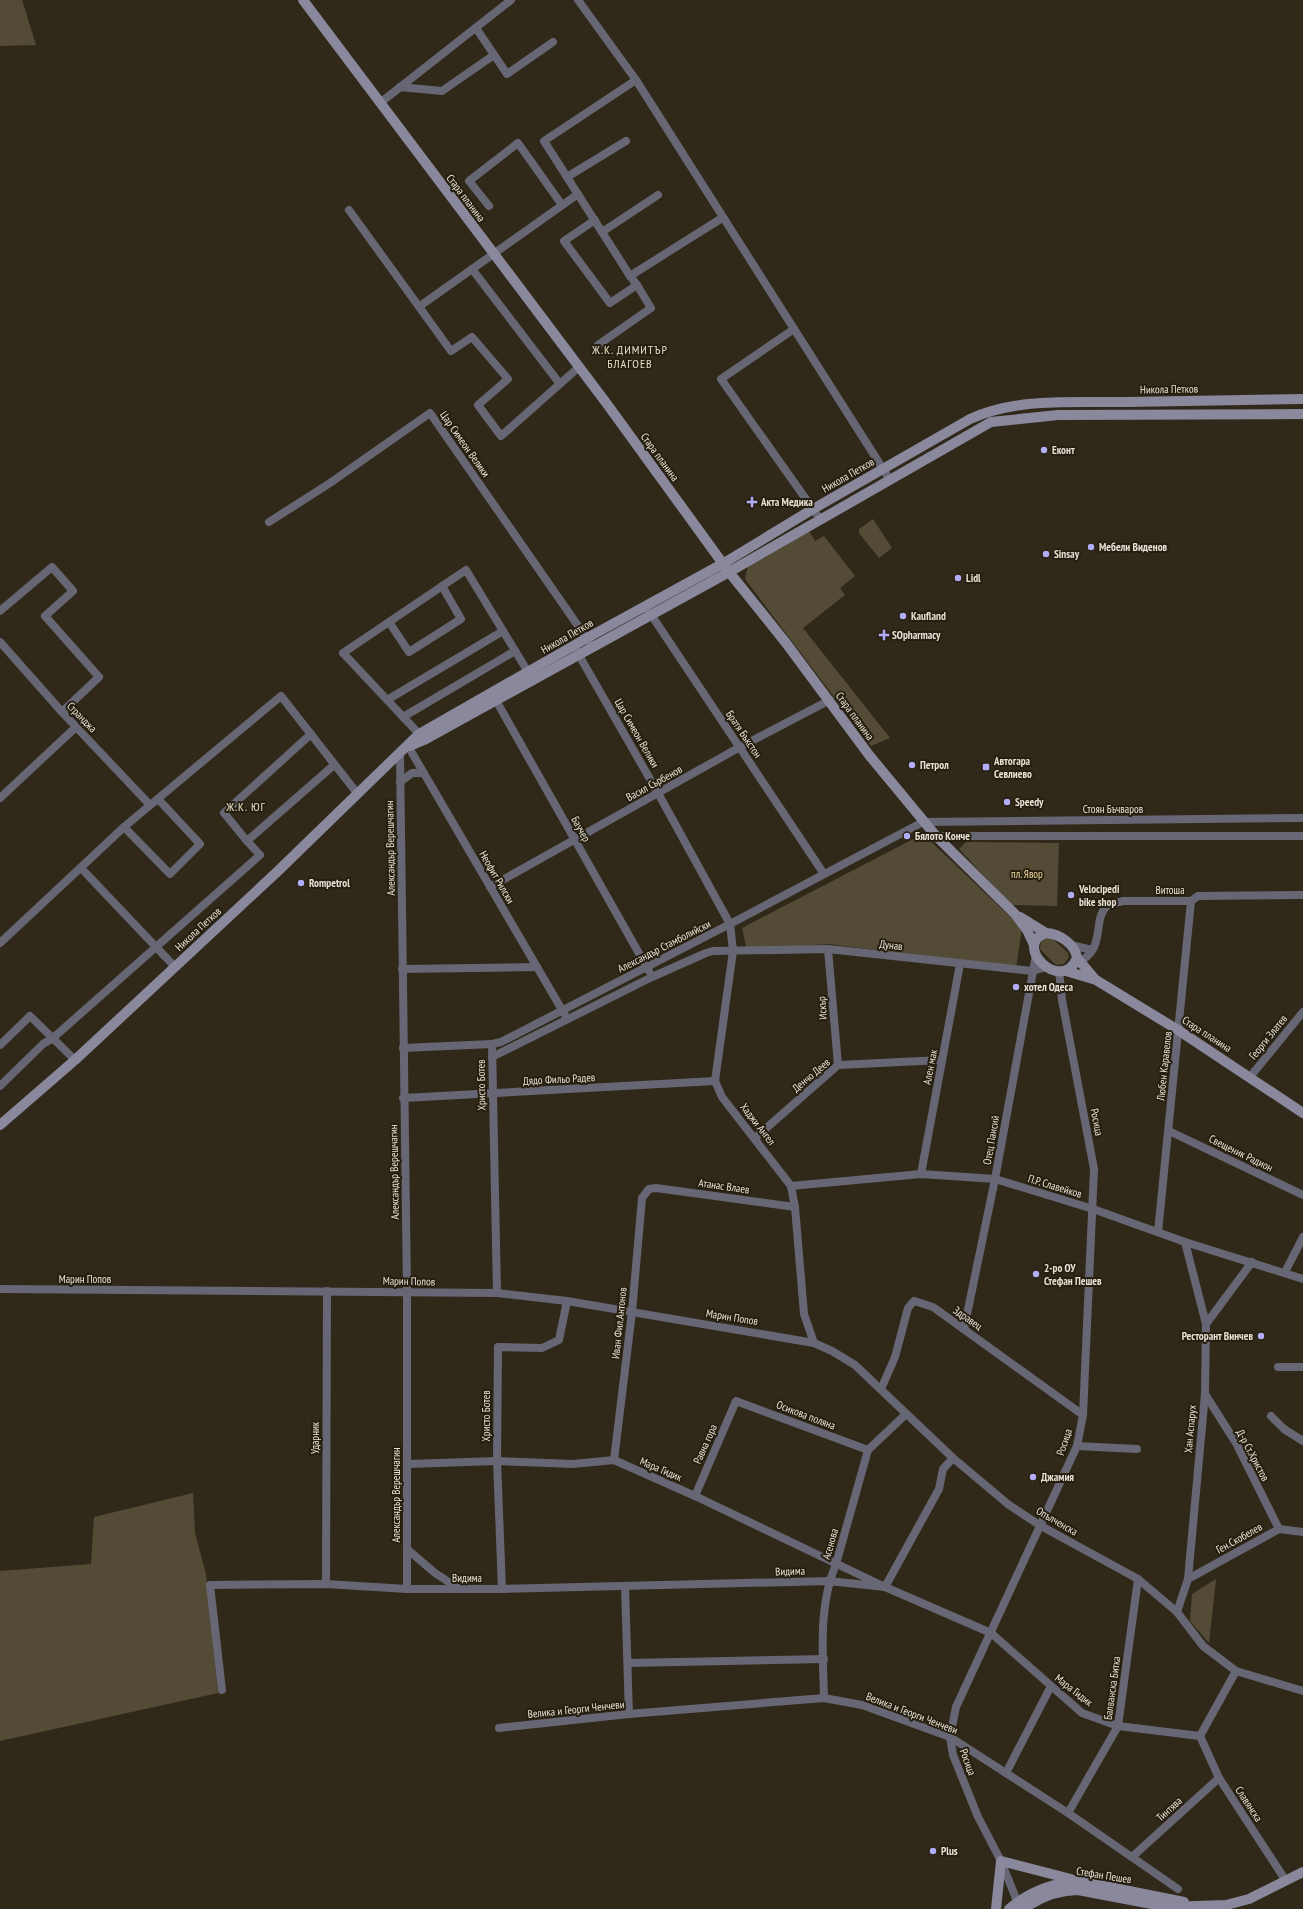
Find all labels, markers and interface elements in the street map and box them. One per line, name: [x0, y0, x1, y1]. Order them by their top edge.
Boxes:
street label: Стара планина: [443, 171, 489, 225]
district label: Ж.К. ДИМИТЪР БЛАГОЕВ: [591, 342, 668, 371]
street label: Никола Петков: [1140, 381, 1199, 397]
street label: Цар Симеон Велики: [437, 408, 493, 480]
street label: Стара планина: [638, 430, 682, 484]
place label: Еконт: [1052, 443, 1075, 457]
marker: Еконт: [1039, 445, 1049, 455]
street label: Никола Петков: [819, 454, 877, 496]
place label: Акта Медика: [760, 495, 813, 509]
marker: Акта Медика: [746, 496, 758, 508]
place label: Мебели Виденов: [1099, 540, 1168, 554]
marker: Мебели Виденов: [1086, 542, 1096, 552]
place label: Sinsay: [1054, 547, 1080, 561]
marker: Sinsay: [1041, 549, 1051, 559]
place label: Lidl: [966, 571, 981, 585]
marker: Lidl: [953, 573, 963, 583]
place label: Kaufland: [911, 609, 946, 623]
marker: Kaufland: [898, 611, 908, 621]
street label: Никола Петков: [538, 615, 596, 657]
place label: SOpharmacy: [892, 628, 941, 642]
marker: SOpharmacy: [879, 630, 889, 640]
street label: Стара планина: [833, 689, 877, 743]
street label: Цар Симеон Велики: [612, 696, 663, 770]
street label: Странджа: [64, 699, 100, 735]
street label: Братя Бъкстон: [723, 708, 765, 761]
place label: Автогара Севлиево: [993, 754, 1032, 781]
place label: Петрол: [920, 758, 949, 772]
marker: Петрол: [907, 760, 917, 770]
street label: Васил Сърбенов: [623, 762, 685, 804]
marker: Автогара Севлиево: [981, 762, 991, 772]
place label: Speedy: [1015, 795, 1044, 809]
marker: Speedy: [1002, 797, 1012, 807]
district label: Ж.К. ЮГ: [225, 799, 266, 814]
street label: Александър Верешчагин: [382, 800, 398, 896]
street label: Стоян Бъчваров: [1083, 802, 1144, 816]
street label: Баучер: [568, 814, 594, 844]
place label: Бялото Конче: [915, 829, 970, 843]
marker: Бялото Конче: [902, 831, 912, 841]
street label: Неофит Рилски: [476, 848, 518, 906]
park label: пл. Явор: [1011, 867, 1043, 881]
place label: Rompetrol: [309, 876, 350, 890]
marker: Rompetrol: [296, 878, 306, 888]
place label: Velocipedi bike shop: [1078, 882, 1120, 909]
street label: Витоша: [1155, 883, 1185, 897]
marker: Velocipedi bike shop: [1066, 890, 1076, 900]
street label: Никола Петков: [172, 904, 224, 954]
street label: Александър Стамболийски: [615, 916, 713, 976]
street label: Дунав: [879, 937, 904, 953]
place label: хотел Одеса: [1024, 980, 1073, 994]
marker: хотел Одеса: [1011, 982, 1021, 992]
street label: Искър: [814, 996, 830, 1020]
street label: Георги Златев: [1246, 1011, 1291, 1062]
street label: Стара планина: [1180, 1013, 1234, 1055]
street label: Любен Каравелов: [1153, 1030, 1175, 1102]
street label: Ален мак: [920, 1047, 940, 1086]
street label: Денчо Деев: [789, 1055, 833, 1095]
street label: Христо Ботев: [474, 1059, 488, 1111]
street label: Дядо Фильо Радев: [522, 1070, 596, 1088]
street label: Хаджи Ангел: [737, 1100, 779, 1148]
street label: Росица: [1088, 1107, 1106, 1137]
street label: Отец Паисий: [980, 1114, 1002, 1166]
street label: Александър Верешчагин: [386, 1124, 402, 1220]
street label: Свещеник Радион: [1207, 1131, 1276, 1175]
street label: П.Р. Славейков: [1026, 1171, 1084, 1201]
street label: Атанас Влаев: [698, 1175, 751, 1197]
place label: 2-ро ОУ Стефан Пешев: [1044, 1261, 1102, 1288]
marker: 2-ро ОУ Стефан Пешев: [1031, 1269, 1041, 1279]
street label: Марин Попов: [59, 1272, 112, 1286]
street label: Марин Попов: [383, 1274, 436, 1288]
street label: Иван Фил.Антонов: [608, 1286, 630, 1360]
street label: Здравец: [951, 1303, 985, 1333]
street label: Марин Попов: [705, 1306, 760, 1328]
place label: Ресторант Винчев: [1182, 1329, 1253, 1343]
marker: Ресторант Винчев: [1256, 1331, 1266, 1341]
street label: Христо Ботев: [479, 1390, 493, 1442]
street label: Осикова поляна: [774, 1397, 838, 1433]
street label: Хан Аспарух: [1181, 1404, 1199, 1454]
street label: Ударник: [308, 1421, 322, 1454]
street label: Равна гора: [690, 1422, 720, 1466]
street label: Росица: [1053, 1427, 1075, 1457]
street label: Д-р Ст.Христов: [1233, 1427, 1273, 1484]
street label: Александър Верешчагин: [389, 1447, 403, 1543]
street label: Мара Гидик: [638, 1454, 685, 1484]
place label: Джамия: [1041, 1470, 1074, 1484]
marker: Джамия: [1028, 1472, 1038, 1482]
street label: Опълченска: [1034, 1503, 1080, 1539]
street label: Ген.Скобелев: [1213, 1519, 1265, 1556]
street label: Асенова: [819, 1527, 841, 1561]
street label: Видима: [775, 1563, 805, 1579]
street label: Видима: [452, 1571, 482, 1585]
street label: Балванска Битка: [1101, 1655, 1123, 1721]
street label: Мара Гидик: [1052, 1671, 1096, 1710]
street label: Велика и Георги Ченчеви: [864, 1689, 960, 1737]
street label: Велика и Георги Ченчеви: [527, 1697, 625, 1721]
street label: Росица: [957, 1747, 979, 1777]
street label: Славянска: [1232, 1784, 1266, 1824]
street label: Тинтява: [1153, 1794, 1185, 1824]
place label: Plus: [941, 1844, 958, 1858]
marker: Plus: [928, 1846, 938, 1856]
street label: Стефан Пешев: [1075, 1864, 1133, 1886]

